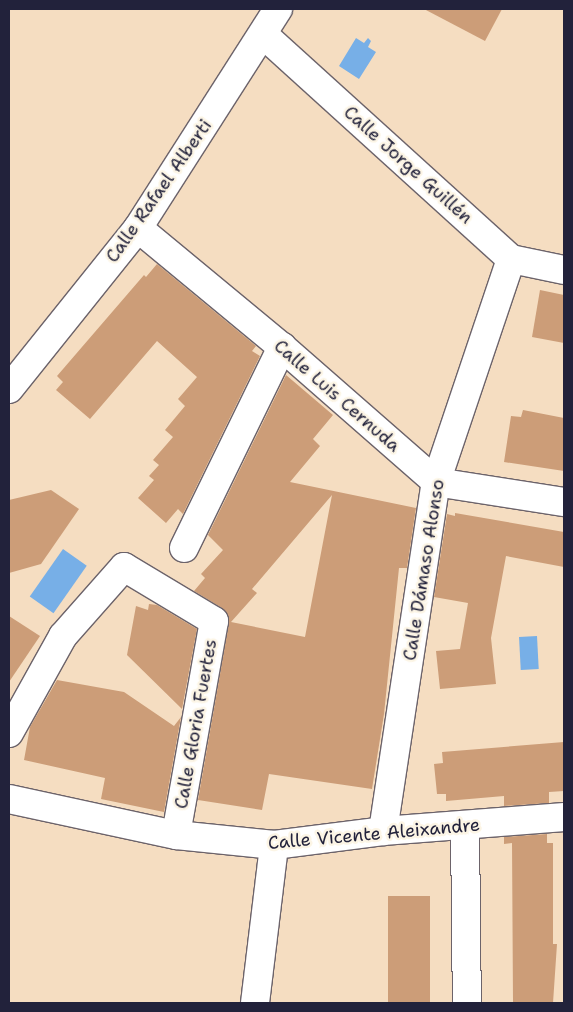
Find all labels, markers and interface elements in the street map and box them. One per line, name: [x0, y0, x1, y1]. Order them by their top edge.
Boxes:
street label: Calle Jorge Guillén: [339, 102, 477, 228]
street label: Calle Rafael Alberti: [101, 115, 217, 267]
street label: Calle Luis Cernuda: [269, 335, 405, 457]
street label: Calle Dámaso Alonso: [399, 478, 449, 662]
street label: Calle Gloria Fuertes: [170, 637, 222, 811]
street label: Calle Vicente Aleixandre: [267, 814, 481, 854]

